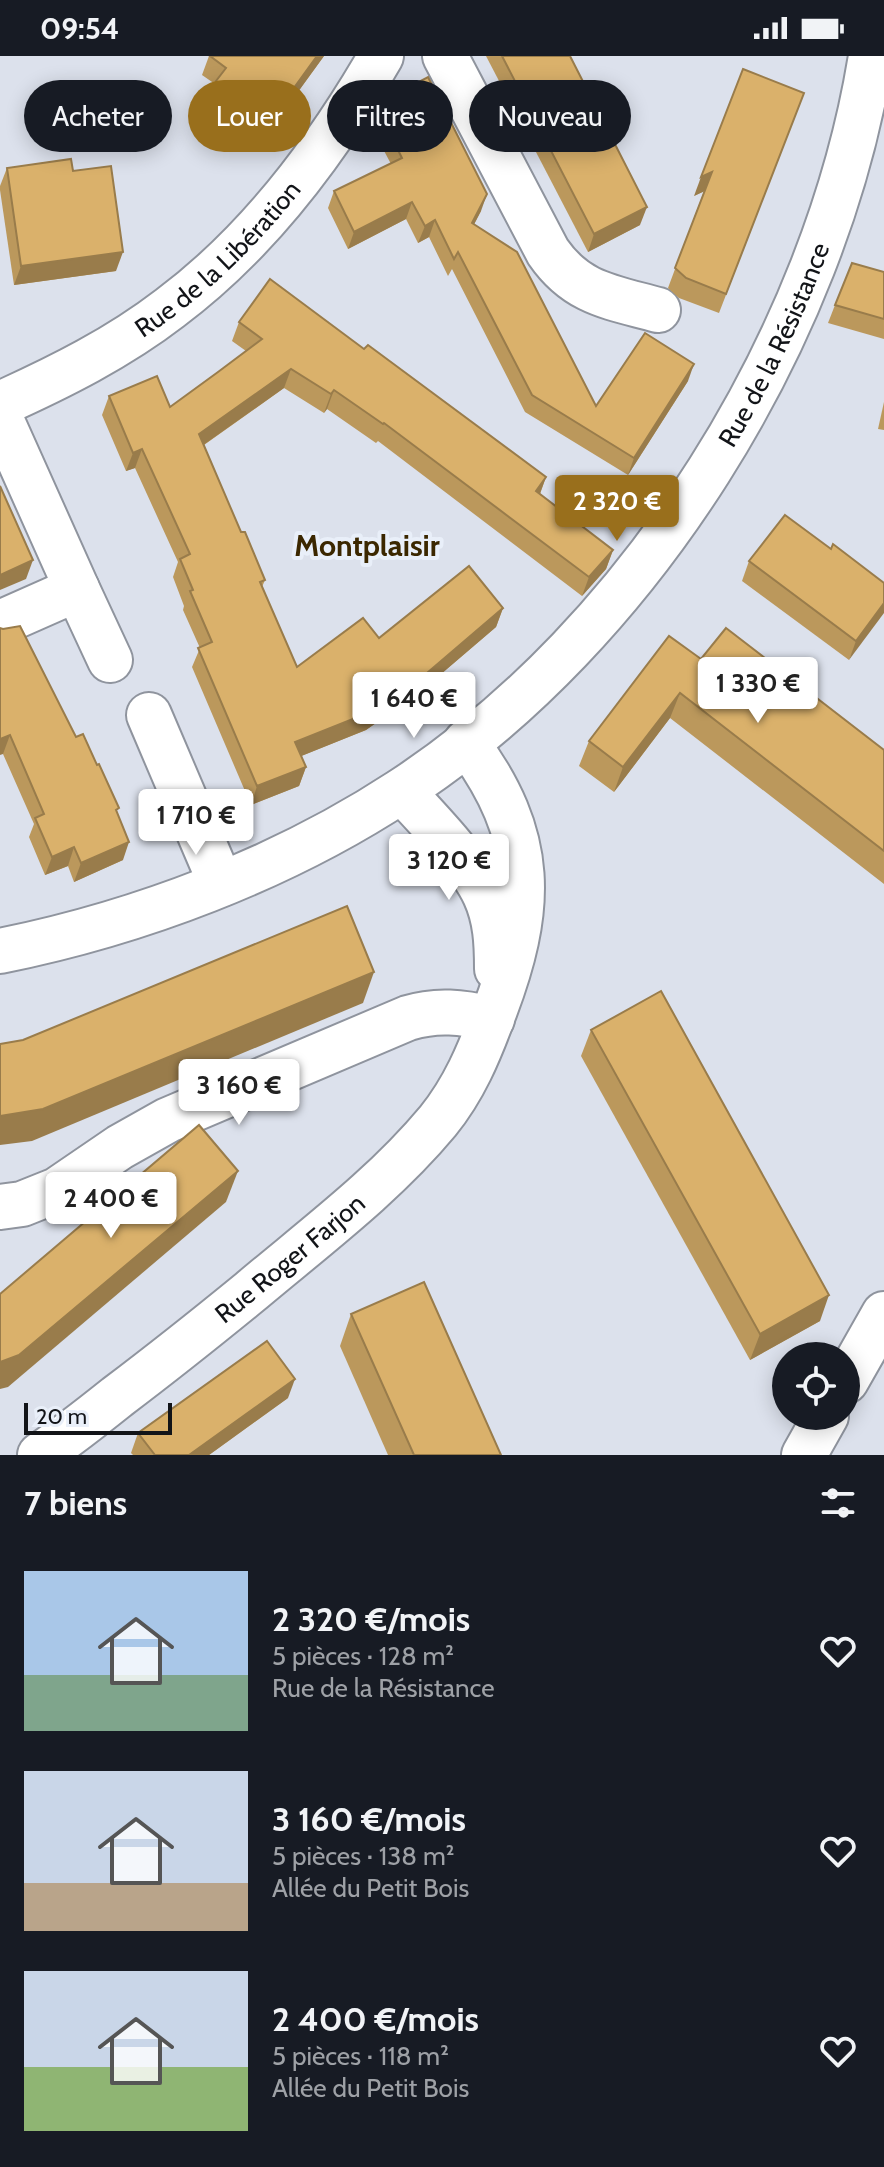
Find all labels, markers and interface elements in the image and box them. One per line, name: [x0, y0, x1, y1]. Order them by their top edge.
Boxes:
text: 09:54: [40, 10, 119, 47]
chip: Acheter: [24, 80, 172, 152]
chip: Louer: [188, 80, 311, 152]
chip: Filtres: [327, 80, 453, 152]
chip: Nouveau: [469, 80, 631, 152]
street label: Rue de la Libération: [129, 174, 307, 344]
street label: Rue de la Résistance: [711, 238, 836, 453]
pin: 2 320 €: [543, 475, 691, 543]
text: 2 320 €: [573, 485, 661, 517]
district label: Montplaisir: [294, 527, 440, 564]
pin: 1 330 €: [684, 657, 832, 725]
text: 1 330 €: [716, 667, 800, 699]
pin: 1 640 €: [340, 672, 488, 740]
text: 1 640 €: [370, 682, 458, 714]
pin: 1 710 €: [122, 789, 270, 857]
text: 1 710 €: [156, 799, 236, 831]
pin: 3 120 €: [375, 834, 523, 902]
text: 3 120 €: [407, 844, 491, 876]
pin: 3 160 €: [165, 1059, 313, 1127]
text: 3 160 €: [197, 1069, 281, 1101]
pin: 2 400 €: [37, 1172, 185, 1240]
text: 2 400 €: [64, 1182, 158, 1214]
street label: Rue Roger Farjon: [208, 1187, 372, 1330]
map controls: [772, 1342, 860, 1430]
button: locate: [772, 1342, 860, 1430]
scale bar: [24, 1399, 172, 1435]
text: 20 m: [36, 1403, 87, 1430]
icon: filters: [816, 1481, 860, 1525]
text: 7 biens: [24, 1482, 127, 1524]
text: 2 320 €/mois: [272, 1598, 470, 1640]
icon: home: [88, 1603, 184, 1699]
icon: heart: [816, 1629, 860, 1673]
text: 5 pièces · 128 m²: [272, 1640, 454, 1672]
text: Rue de la Résistance: [272, 1672, 494, 1704]
text: 3 160 €/mois: [272, 1798, 466, 1840]
icon: home: [88, 1803, 184, 1899]
icon: heart: [816, 1829, 860, 1873]
text: 5 pièces · 138 m²: [272, 1840, 454, 1872]
text: Allée du Petit Bois: [272, 1872, 469, 1904]
text: 2 400 €/mois: [272, 1998, 479, 2040]
icon: home: [88, 2003, 184, 2099]
icon: heart: [816, 2029, 860, 2073]
text: 5 pièces · 118 m²: [272, 2040, 449, 2072]
text: Allée du Petit Bois: [272, 2072, 469, 2104]

